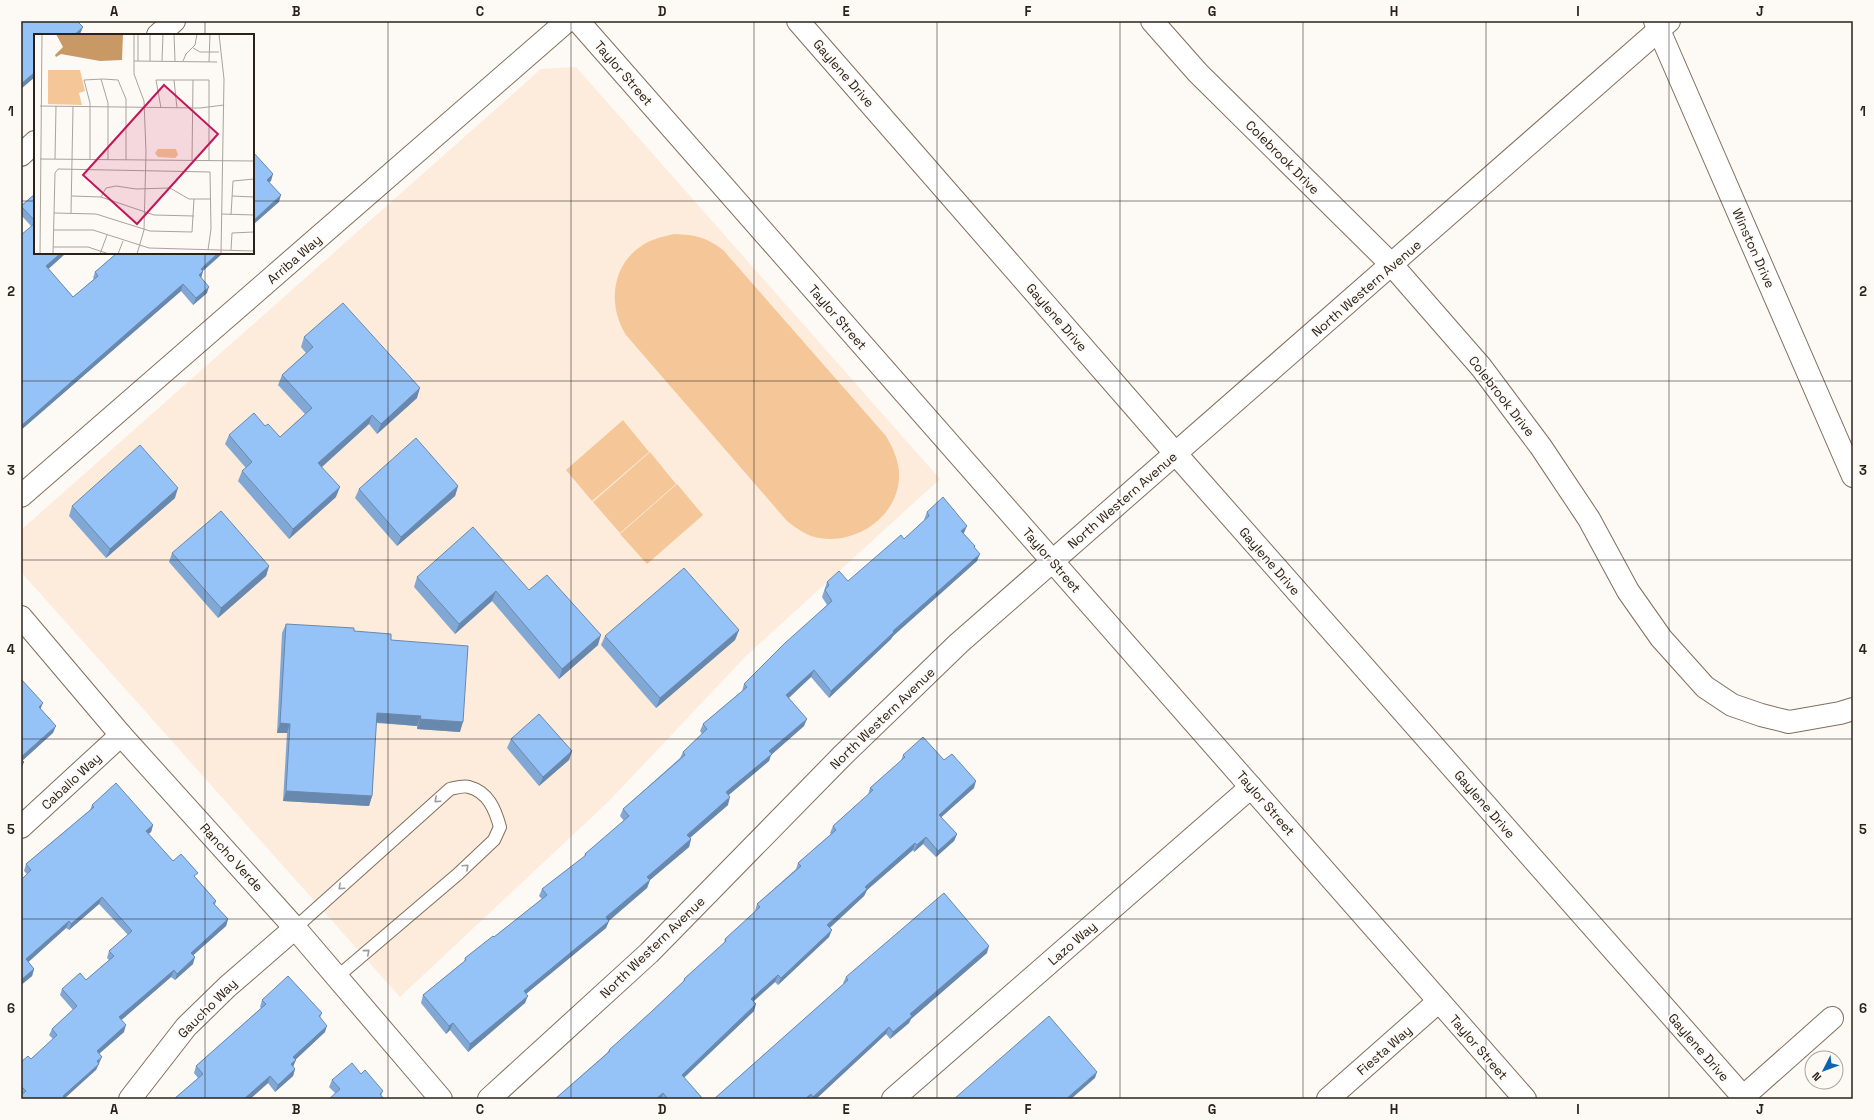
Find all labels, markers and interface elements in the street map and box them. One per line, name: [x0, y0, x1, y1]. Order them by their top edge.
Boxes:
text: A: [110, 3, 119, 20]
text: B: [292, 3, 301, 20]
text: C: [476, 3, 484, 20]
text: D: [658, 3, 667, 20]
text: E: [842, 3, 850, 20]
text: F: [1025, 3, 1032, 20]
text: G: [1208, 3, 1216, 20]
text: H: [1390, 3, 1398, 20]
text: I: [1576, 3, 1580, 20]
text: J: [1756, 3, 1764, 20]
inset map: [34, 34, 254, 254]
street label: Gaylene Drive: [809, 36, 878, 111]
street label: Taylor Street: [591, 37, 657, 109]
text: 1: [8, 103, 14, 120]
text: 1: [1860, 103, 1866, 120]
street label: Colebrook Drive: [1242, 117, 1323, 198]
street label: Winston Drive: [1728, 206, 1779, 291]
street label: Arriba Way: [264, 231, 325, 288]
street label: North Western Avenue: [1308, 236, 1425, 341]
street label: Gaylene Drive: [1022, 280, 1091, 355]
street label: Taylor Street: [805, 281, 871, 353]
text: 2: [7, 283, 15, 300]
text: 2: [1859, 283, 1867, 300]
street label: Colebrook Drive: [1465, 353, 1538, 440]
street label: North Western Avenue: [1064, 448, 1181, 553]
text: 3: [7, 462, 15, 479]
text: 3: [1859, 462, 1867, 479]
street label: Taylor Street: [1019, 524, 1085, 596]
street label: Gaylene Drive: [1235, 524, 1304, 599]
text: 4: [7, 641, 15, 658]
text: 4: [1859, 641, 1867, 658]
street label: North Western Avenue: [826, 664, 939, 773]
street label: Caballo Way: [38, 749, 105, 813]
street label: Taylor Street: [1233, 767, 1299, 839]
street label: Gaylene Drive: [1450, 767, 1519, 842]
one-way arrow: [435, 795, 442, 802]
street label: Rancho Verde: [196, 819, 267, 895]
text: 5: [7, 821, 15, 838]
text: 5: [1859, 821, 1867, 838]
one-way arrow: [461, 865, 468, 872]
one-way arrow: [338, 882, 345, 889]
street label: North Western Avenue: [596, 893, 709, 1002]
street label: Lazo Way: [1045, 918, 1100, 969]
one-way arrow: [362, 949, 370, 956]
street label: Gaucho Way: [174, 975, 241, 1042]
text: 6: [7, 1000, 15, 1017]
text: 6: [1859, 1000, 1867, 1017]
street label: Gaylene Drive: [1664, 1010, 1733, 1085]
street label: Taylor Street: [1446, 1011, 1512, 1083]
street label: Fiesta Way: [1353, 1022, 1415, 1079]
north arrow: [1804, 1050, 1844, 1090]
text: N: [1809, 1069, 1824, 1084]
text: A: [110, 1101, 119, 1118]
text: B: [292, 1101, 301, 1118]
text: C: [476, 1101, 484, 1118]
text: D: [658, 1101, 667, 1118]
text: E: [842, 1101, 850, 1118]
text: F: [1025, 1101, 1032, 1118]
text: G: [1208, 1101, 1216, 1118]
text: H: [1390, 1101, 1398, 1118]
text: I: [1576, 1101, 1580, 1118]
text: J: [1756, 1101, 1764, 1118]

